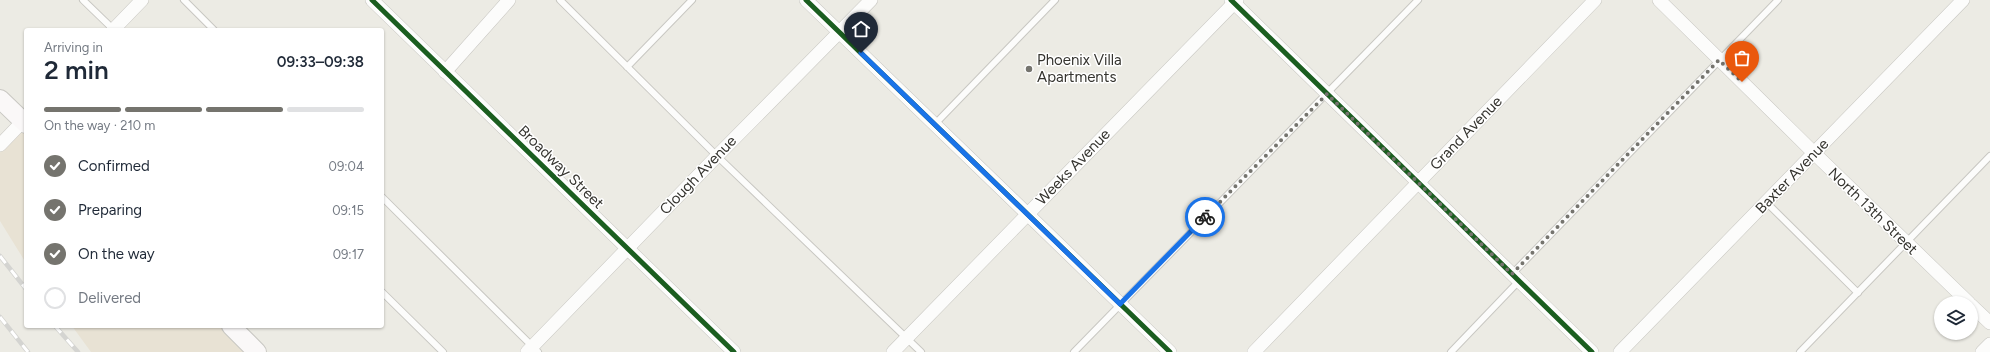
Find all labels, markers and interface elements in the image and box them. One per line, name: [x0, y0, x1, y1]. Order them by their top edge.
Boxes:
pin: [844, 12, 878, 53]
icon: home: [850, 18, 872, 40]
text: Arriving in: [44, 40, 103, 55]
pin: [1725, 41, 1759, 82]
icon: bag: [1731, 47, 1753, 69]
place label: Phoenix Villa Apartments: [1037, 51, 1122, 86]
text: 09:33–09:38: [277, 53, 364, 71]
text: 2 min: [44, 54, 109, 86]
marker: Phoenix Villa Apartments: [1024, 64, 1034, 74]
street label: Grand Avenue: [1426, 92, 1506, 174]
text: On the way · 210 m: [44, 118, 155, 133]
street label: Broadway Street: [514, 122, 608, 213]
street label: Weeks Avenue: [1032, 125, 1114, 209]
street label: Clough Avenue: [656, 132, 740, 218]
street label: Baxter Avenue: [1752, 135, 1832, 217]
icon: check: [44, 155, 66, 177]
text: Confirmed: [78, 157, 150, 175]
text: 09:04: [329, 159, 364, 174]
street label: North 13th Street: [1825, 164, 1922, 258]
courier: [1185, 197, 1225, 237]
icon: check: [44, 199, 66, 221]
text: Preparing: [78, 201, 142, 219]
text: 09:15: [332, 203, 364, 218]
icon: bike: [1194, 206, 1216, 228]
icon: check: [44, 243, 66, 265]
text: On the way: [78, 245, 155, 263]
text: 09:17: [333, 247, 364, 262]
text: Delivered: [78, 289, 141, 307]
map controls: [1934, 296, 1978, 340]
button: layers: [1934, 296, 1978, 340]

